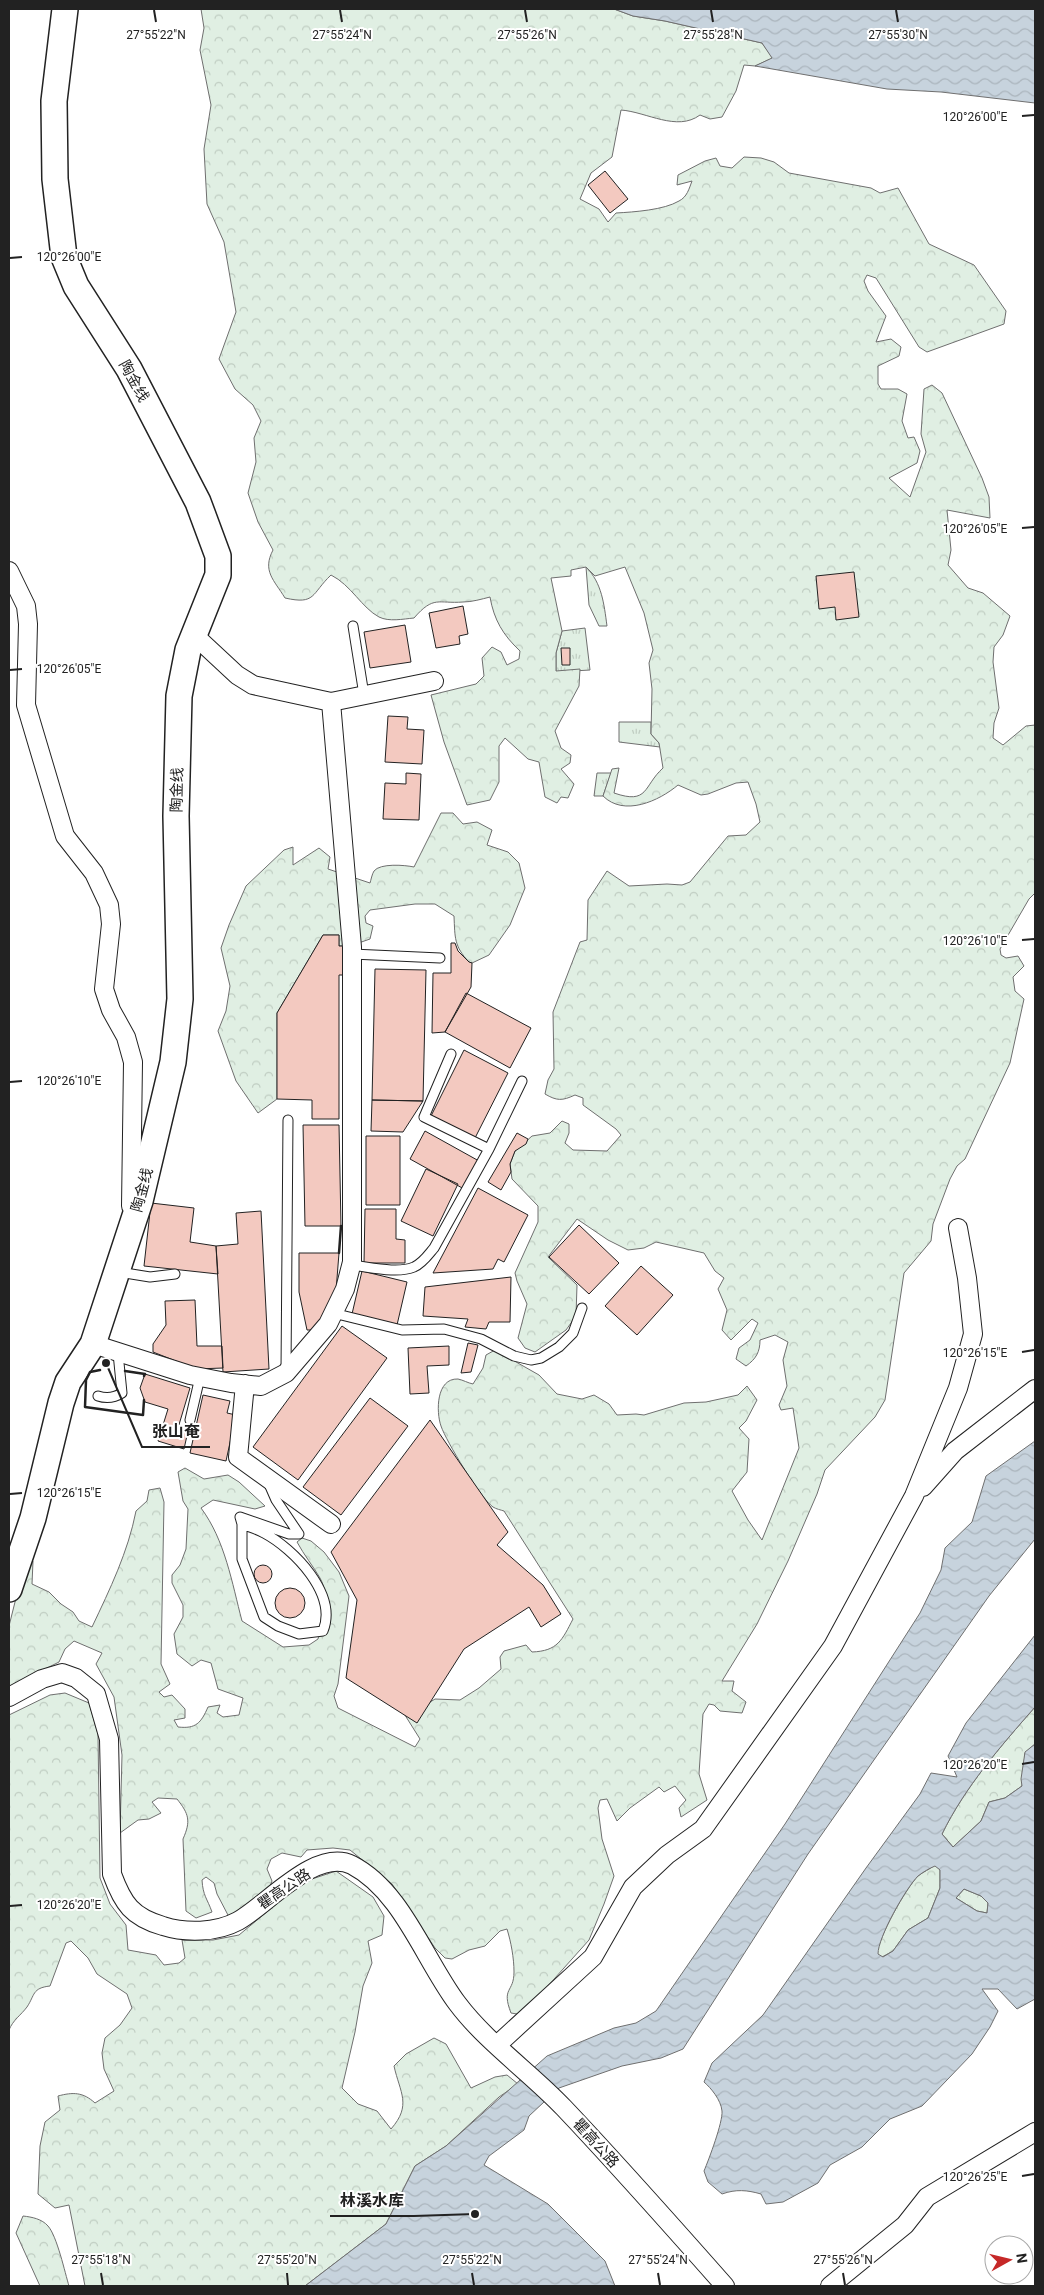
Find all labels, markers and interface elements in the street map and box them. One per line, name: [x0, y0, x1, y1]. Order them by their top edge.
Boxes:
text: 27°55'22"N: [126, 28, 186, 42]
text: 27°55'24"N: [312, 28, 372, 42]
text: 27°55'26"N: [497, 28, 557, 42]
text: 27°55'28"N: [683, 28, 743, 42]
text: 27°55'30"N: [868, 28, 928, 42]
text: 120°26'00"E: [943, 110, 1007, 124]
text: 120°26'00"E: [37, 250, 101, 264]
street label: 陶金线: [115, 357, 153, 405]
text: 120°26'05"E: [943, 522, 1007, 536]
text: 120°26'05"E: [37, 662, 101, 676]
street label: 陶金线: [168, 767, 186, 813]
text: 120°26'10"E: [943, 934, 1007, 948]
text: 120°26'10"E: [37, 1074, 101, 1088]
street label: 陶金线: [127, 1166, 157, 1214]
text: 120°26'15"E: [943, 1346, 1007, 1360]
callout: 张山奄: [142, 1416, 210, 1447]
text: 张山奄: [152, 1422, 200, 1441]
text: 120°26'15"E: [37, 1486, 101, 1500]
text: 120°26'20"E: [943, 1758, 1007, 1772]
street label: 瞿高公路: [254, 1865, 314, 1913]
text: 120°26'20"E: [37, 1898, 101, 1912]
street label: 瞿高公路: [569, 2115, 623, 2171]
text: 120°26'25"E: [943, 2170, 1007, 2184]
callout: 林溪水库: [330, 2185, 414, 2216]
text: 林溪水库: [340, 2191, 404, 2210]
north arrow: [984, 2235, 1034, 2285]
text: N: [1013, 2252, 1030, 2264]
text: 27°55'18"N: [71, 2253, 131, 2267]
text: 27°55'20"N: [257, 2253, 317, 2267]
text: 27°55'22"N: [442, 2253, 502, 2267]
text: 27°55'24"N: [628, 2253, 688, 2267]
text: 27°55'26"N: [813, 2253, 873, 2267]

